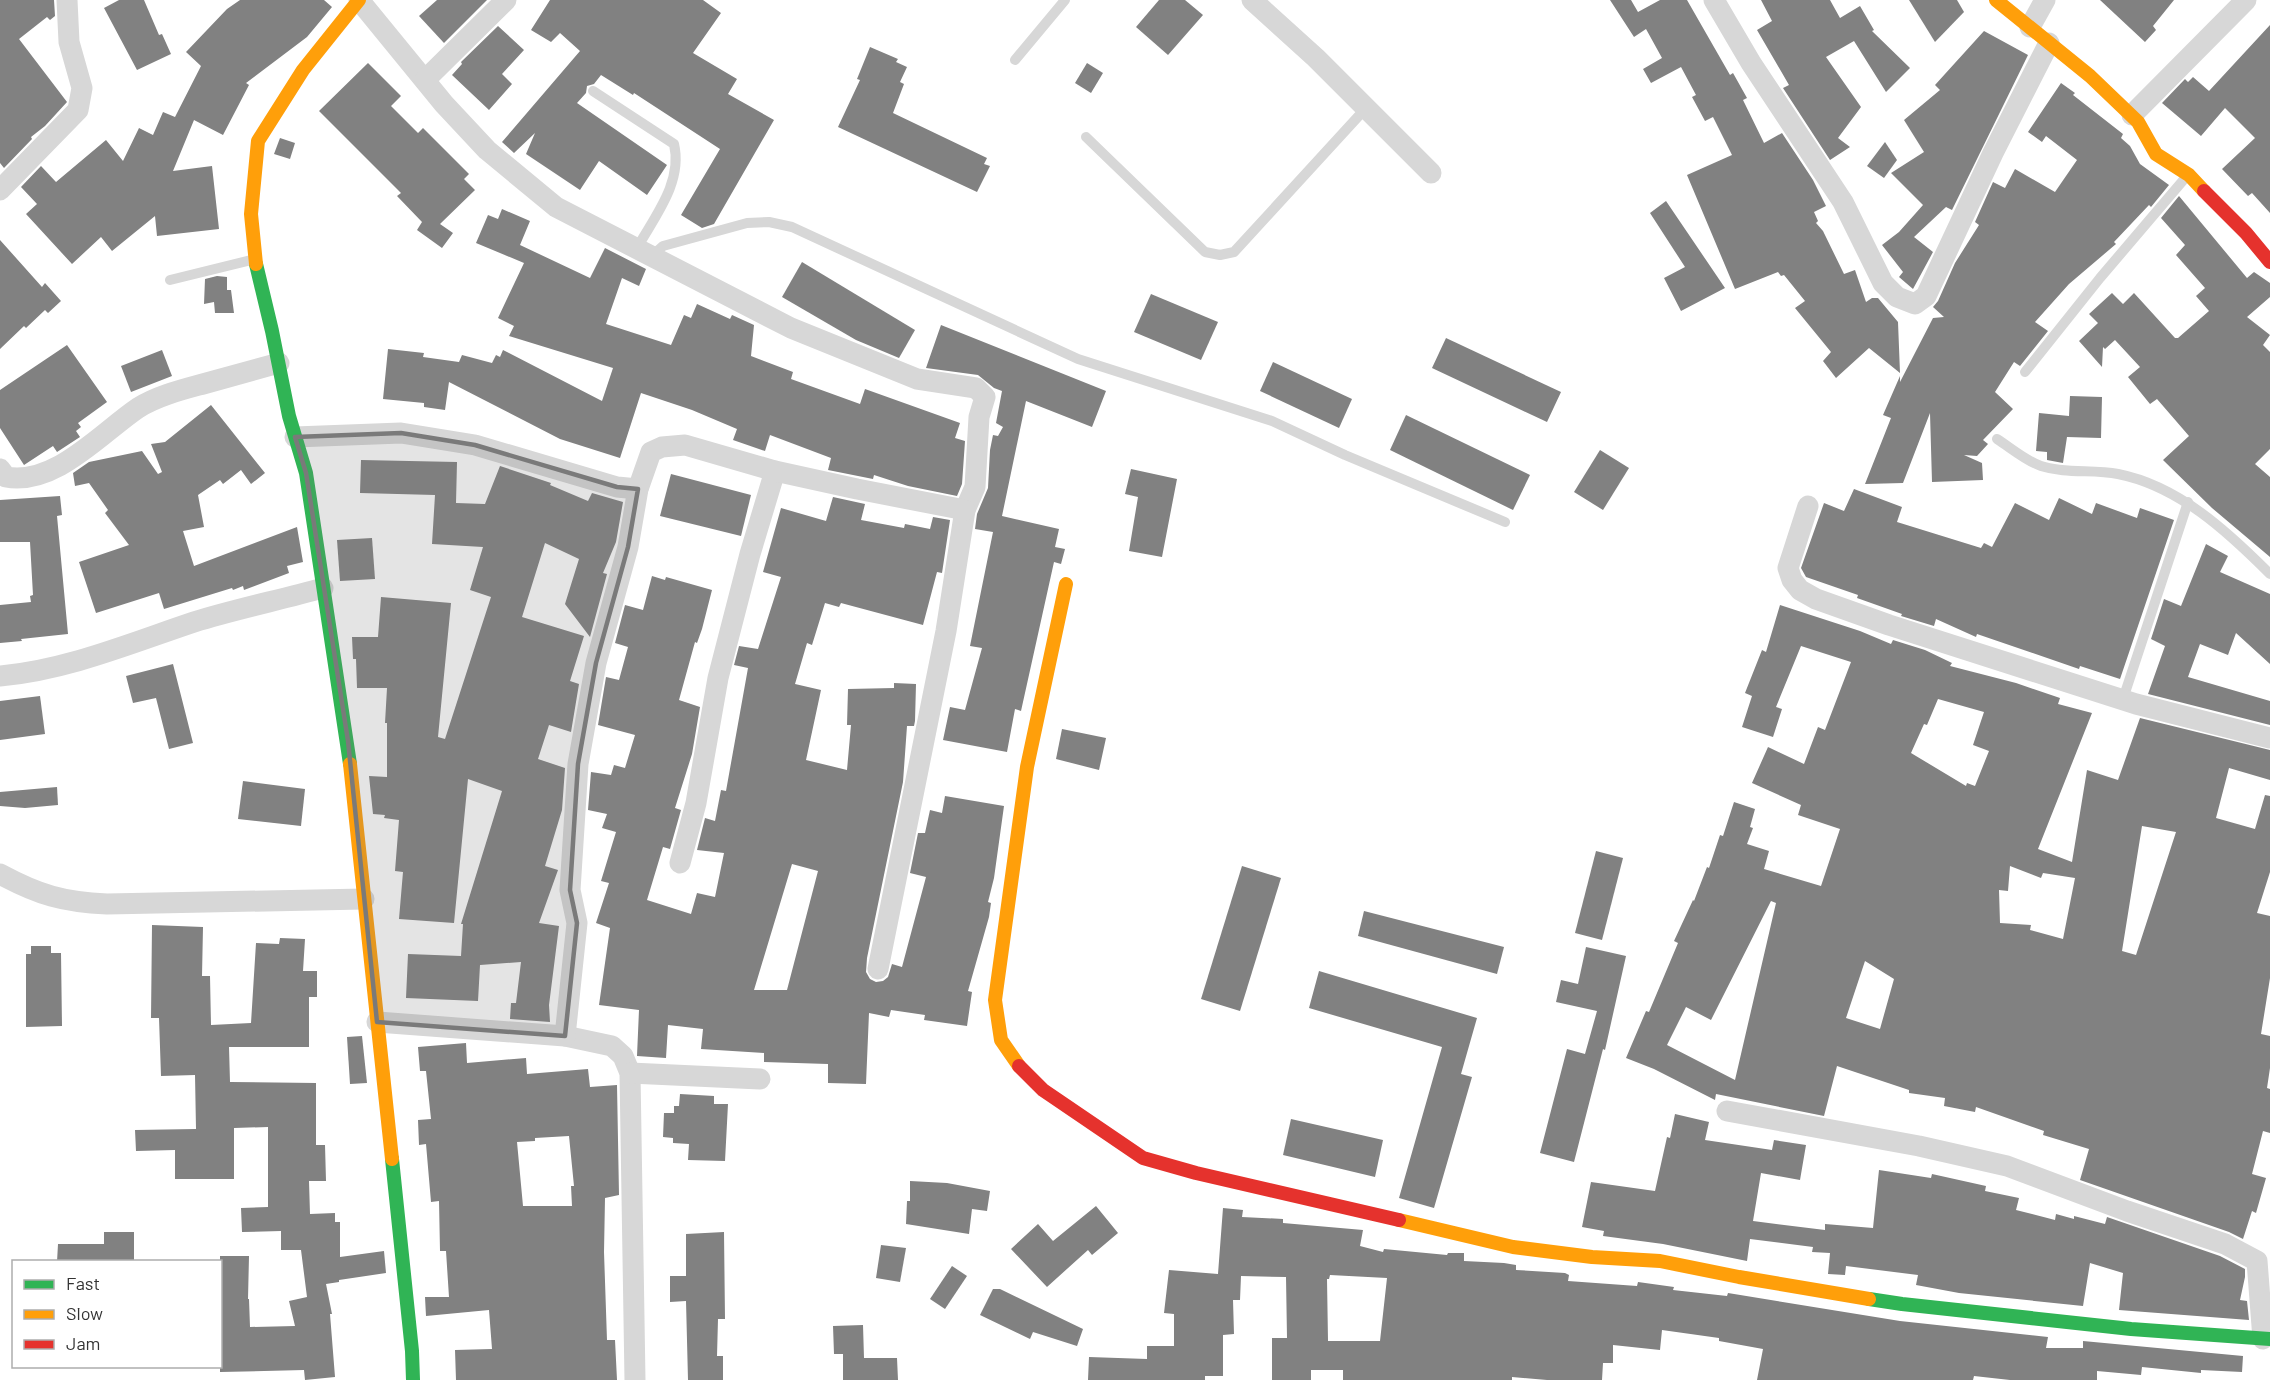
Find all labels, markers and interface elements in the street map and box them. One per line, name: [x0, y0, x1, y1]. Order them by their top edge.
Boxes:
legend: [12, 1260, 222, 1368]
text: Fast: [66, 1272, 100, 1294]
text: Slow: [66, 1302, 103, 1324]
text: Jam: [66, 1332, 100, 1354]

